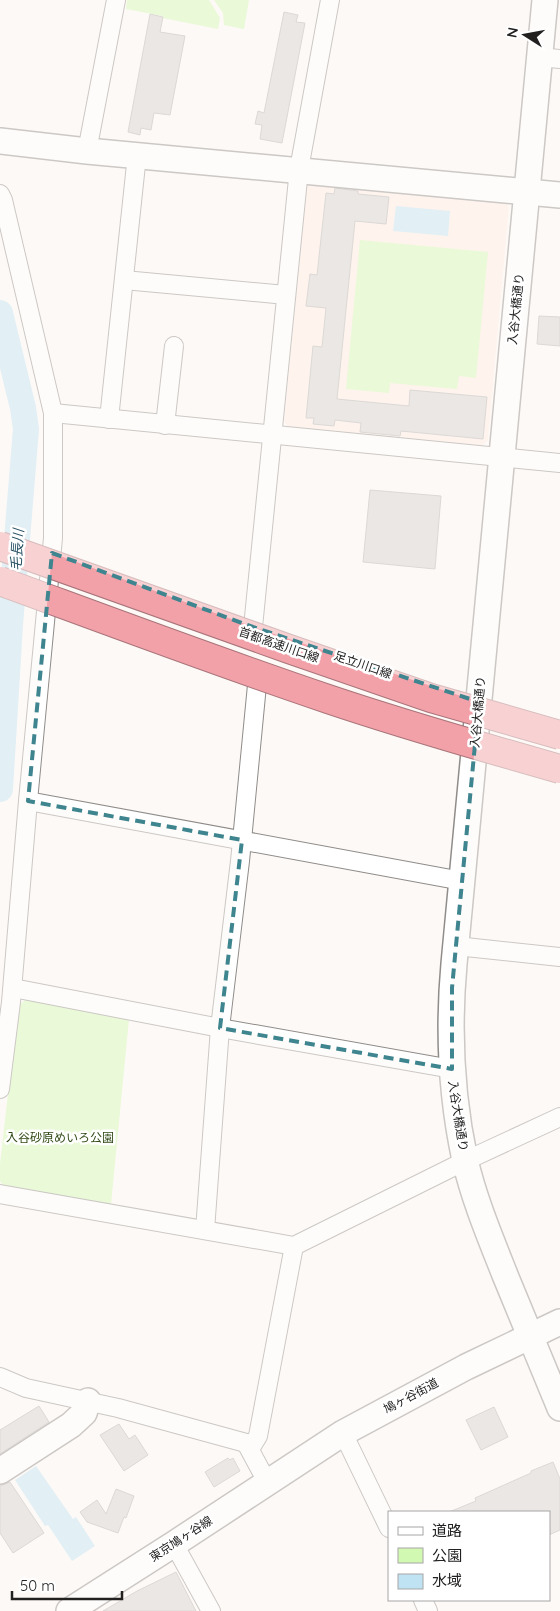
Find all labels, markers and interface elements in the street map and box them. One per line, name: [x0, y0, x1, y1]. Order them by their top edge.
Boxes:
north arrow: [500, 10, 550, 60]
text: N: [502, 26, 522, 39]
street label: 入谷大橋通り: [504, 272, 527, 346]
water label: 毛長川: [7, 526, 28, 572]
street label: 首都高速川口線: [237, 624, 321, 665]
street label: 足立川口線: [332, 648, 394, 681]
street label: 入谷大橋通り: [467, 675, 488, 748]
street label: 入谷大橋通り: [445, 1079, 472, 1153]
park label: 入谷砂原めいろ公園: [6, 1130, 114, 1145]
street label: 鳩ヶ谷街道: [381, 1375, 441, 1416]
legend: [388, 1511, 550, 1601]
street label: 東京鳩ヶ谷線: [146, 1513, 215, 1564]
text: 道路: [432, 1521, 462, 1540]
text: 公園: [432, 1546, 462, 1565]
scale bar: [12, 1568, 122, 1600]
text: 水域: [432, 1571, 462, 1590]
text: 50 m: [20, 1576, 55, 1595]

